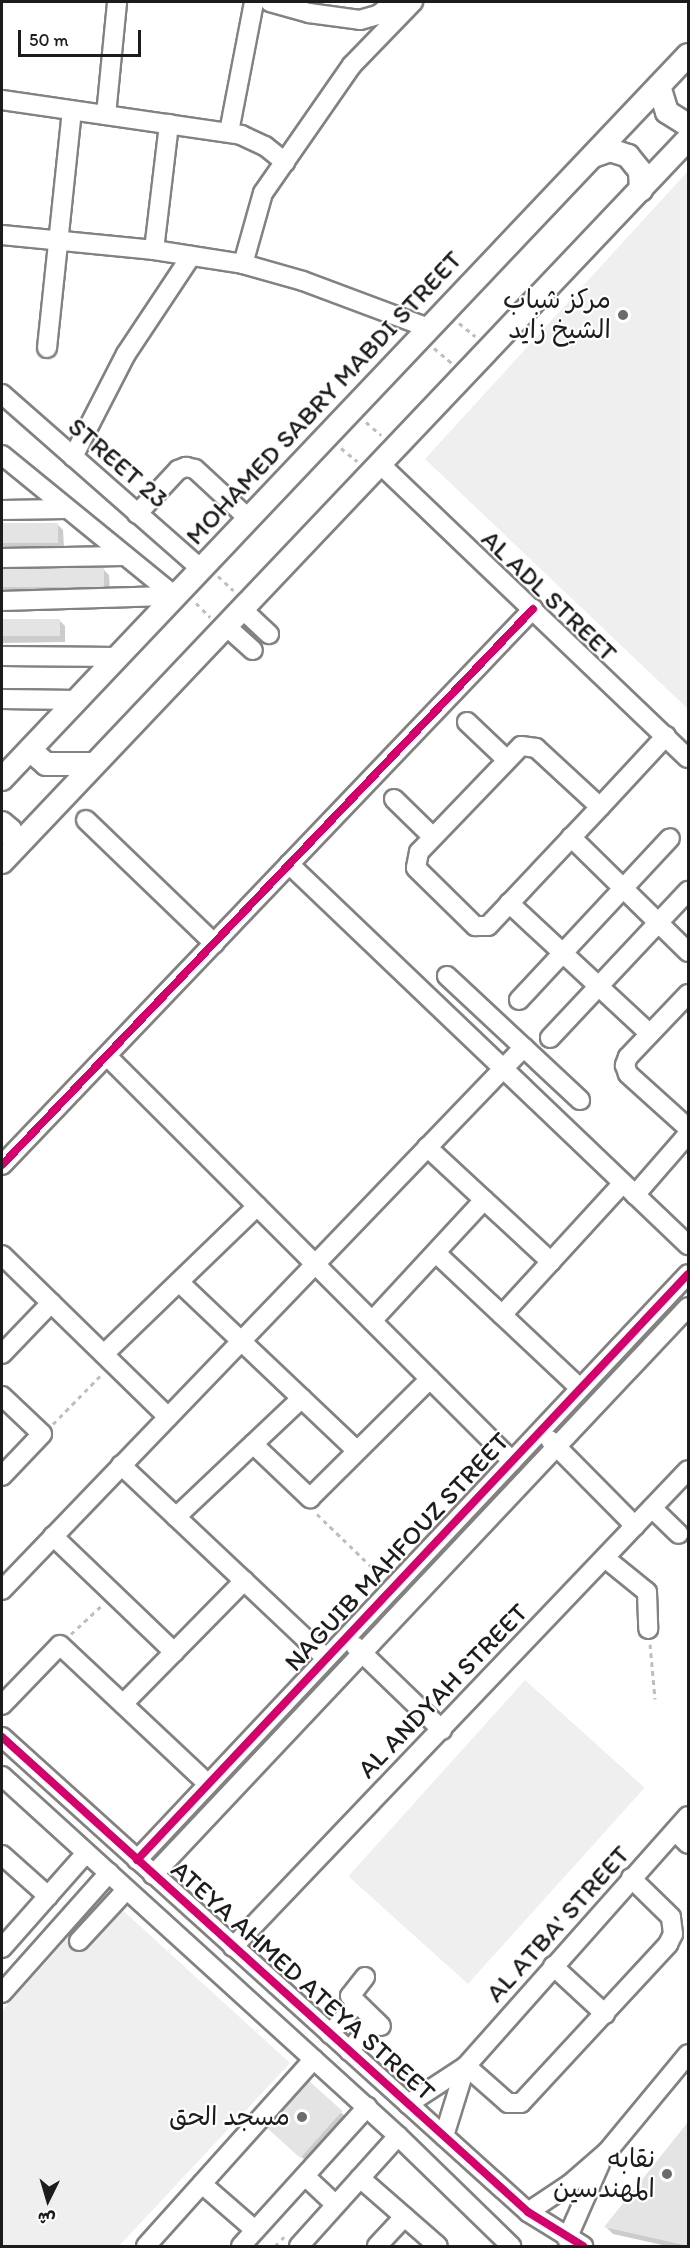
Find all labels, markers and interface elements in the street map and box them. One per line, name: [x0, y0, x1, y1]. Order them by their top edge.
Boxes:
scale bar: [21, 18, 144, 56]
text: 50 m: [29, 29, 69, 51]
street label: MOHAMED SABRY MABDI STREET: [180, 245, 468, 551]
place label: مركز شباب الشيخ زايد: [503, 284, 611, 346]
marker: مركز شباب الشيخ زايد: [616, 308, 630, 322]
street label: STREET 23: [62, 411, 174, 515]
street label: AL ADL STREET: [474, 523, 624, 669]
street label: NAGUIB MAHFOUZ STREET: [278, 1426, 516, 1678]
street label: AL ANDYAH STREET: [352, 1597, 534, 1785]
street label: AL ATBA' STREET: [480, 1840, 636, 2008]
street label: ATEYA AHMED ATEYA STREET: [164, 1854, 442, 2108]
place label: مسجد الحق: [169, 2101, 290, 2133]
marker: مسجد الحق: [295, 2110, 309, 2124]
place label: نقابه المهندسين: [553, 2143, 655, 2204]
marker: نقابه المهندسين: [660, 2167, 674, 2181]
north arrow: [18, 2170, 78, 2230]
text: ش: [37, 2208, 56, 2229]

